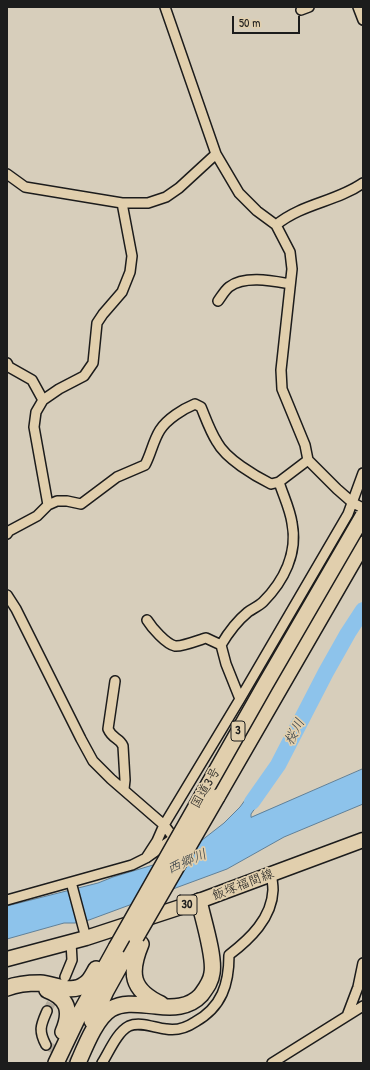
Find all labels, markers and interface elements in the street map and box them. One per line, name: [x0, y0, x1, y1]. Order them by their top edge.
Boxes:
scale bar: [234, 8, 302, 34]
text: 50 m: [239, 14, 260, 31]
water label: 桜川: [281, 716, 309, 748]
road number: 3: [231, 721, 245, 741]
street label: 国道3号: [188, 765, 224, 811]
water label: 西郷川: [164, 846, 210, 878]
street label: 飯塚福間線: [210, 866, 276, 904]
road number: 30: [177, 895, 197, 915]

